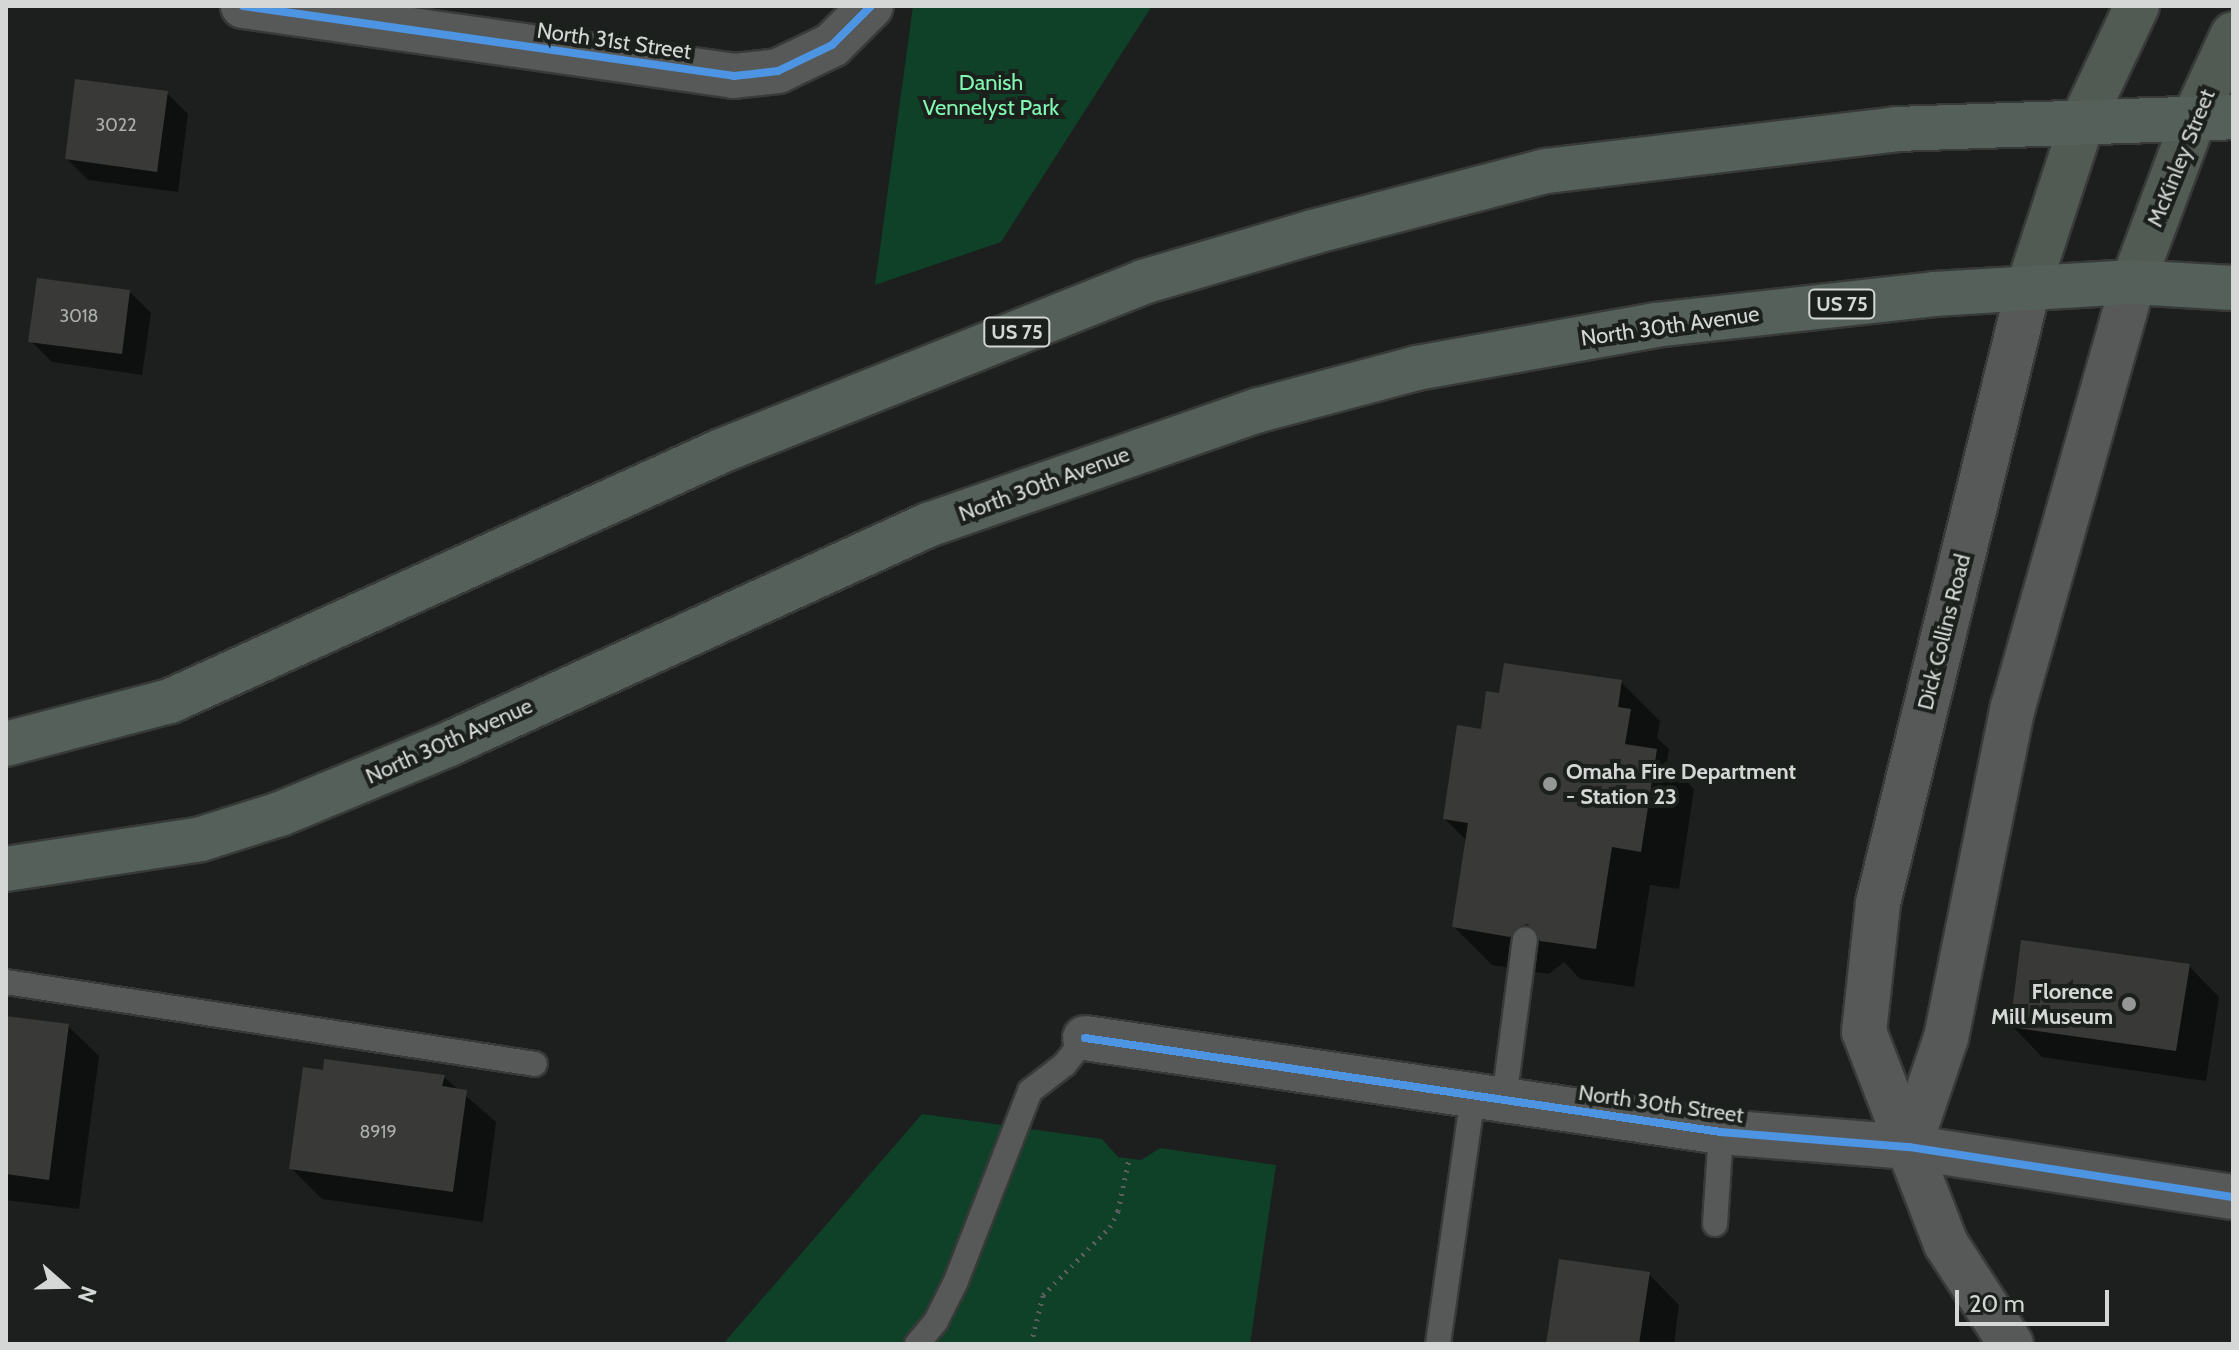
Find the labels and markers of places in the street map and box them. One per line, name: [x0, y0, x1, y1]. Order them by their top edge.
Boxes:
place label: Omaha Fire Department - Station 23: [1566, 758, 1796, 810]
marker: Omaha Fire Department - Station 23: [1541, 775, 1559, 793]
place label: Florence Mill Museum: [1991, 978, 2113, 1030]
marker: Florence Mill Museum: [2120, 995, 2138, 1013]

